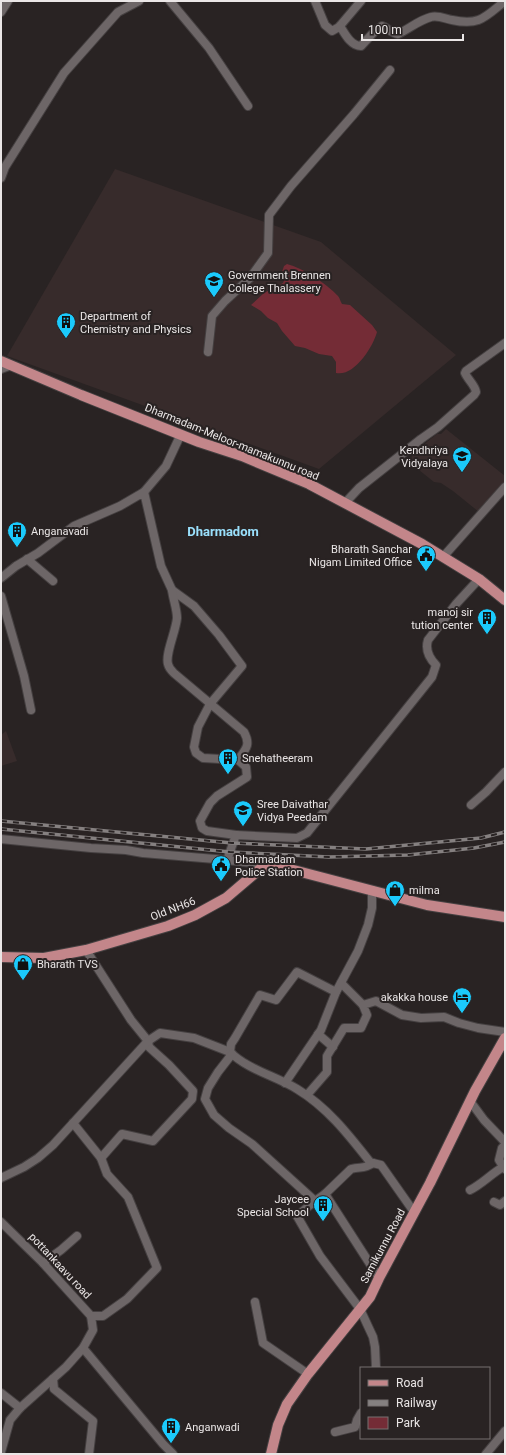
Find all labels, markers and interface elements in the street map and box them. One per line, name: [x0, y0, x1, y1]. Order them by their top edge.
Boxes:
scale bar: [362, 16, 463, 42]
text: 100 m: [368, 23, 402, 37]
place label: Government Brennen College Thalassery: [228, 269, 331, 295]
school or university icon: Government Brennen College Thalassery: [203, 270, 225, 298]
place label: Department of Chemistry and Physics: [80, 310, 192, 336]
building icon: Department of Chemistry and Physics: [55, 311, 77, 339]
street label: Dharmadam-Meloor-mamakunnu road: [143, 401, 321, 483]
place label: Kendhriya Vidyalaya: [400, 444, 448, 470]
school or university icon: Kendhriya Vidyalaya: [451, 445, 473, 473]
building icon: Anganavadi: [6, 520, 28, 548]
district label: Dharmadom: [187, 524, 259, 539]
place label: Anganavadi: [31, 525, 89, 538]
place label: Bharath Sanchar Nigam Limited Office: [309, 543, 412, 569]
public building icon: Bharath Sanchar Nigam Limited Office: [415, 544, 437, 572]
place label: manoj sir tution center: [411, 606, 473, 632]
building icon: manoj sir tution center: [476, 607, 498, 635]
building icon: Snehatheeram: [217, 747, 239, 775]
place label: Snehatheeram: [242, 752, 313, 765]
place label: Sree Daivathar Vidya Peedam: [257, 798, 328, 824]
school or university icon: Sree Daivathar Vidya Peedam: [232, 799, 254, 827]
place label: Dharmadam Police Station: [235, 853, 303, 879]
public building icon: Dharmadam Police Station: [210, 854, 232, 882]
shop icon: milma: [384, 879, 406, 907]
place label: milma: [409, 884, 440, 897]
street label: Old NH66: [149, 894, 197, 924]
shop icon: Bharath TVS: [12, 953, 34, 981]
place label: Bharath TVS: [37, 958, 98, 971]
hotel icon: akakka house: [451, 986, 473, 1014]
place label: akakka house: [381, 991, 448, 1004]
place label: Jaycee Special School: [237, 1193, 309, 1219]
building icon: Jaycee Special School: [312, 1194, 334, 1222]
street label: Samikunnu Road: [358, 1206, 408, 1286]
street label: pottankaavu road: [26, 1230, 94, 1302]
legend: [360, 1367, 490, 1439]
text: Road: [396, 1376, 424, 1390]
text: Railway: [396, 1396, 437, 1410]
building icon: Anganwadi: [160, 1416, 182, 1444]
text: Park: [396, 1416, 421, 1430]
place label: Anganwadi: [185, 1421, 240, 1434]

